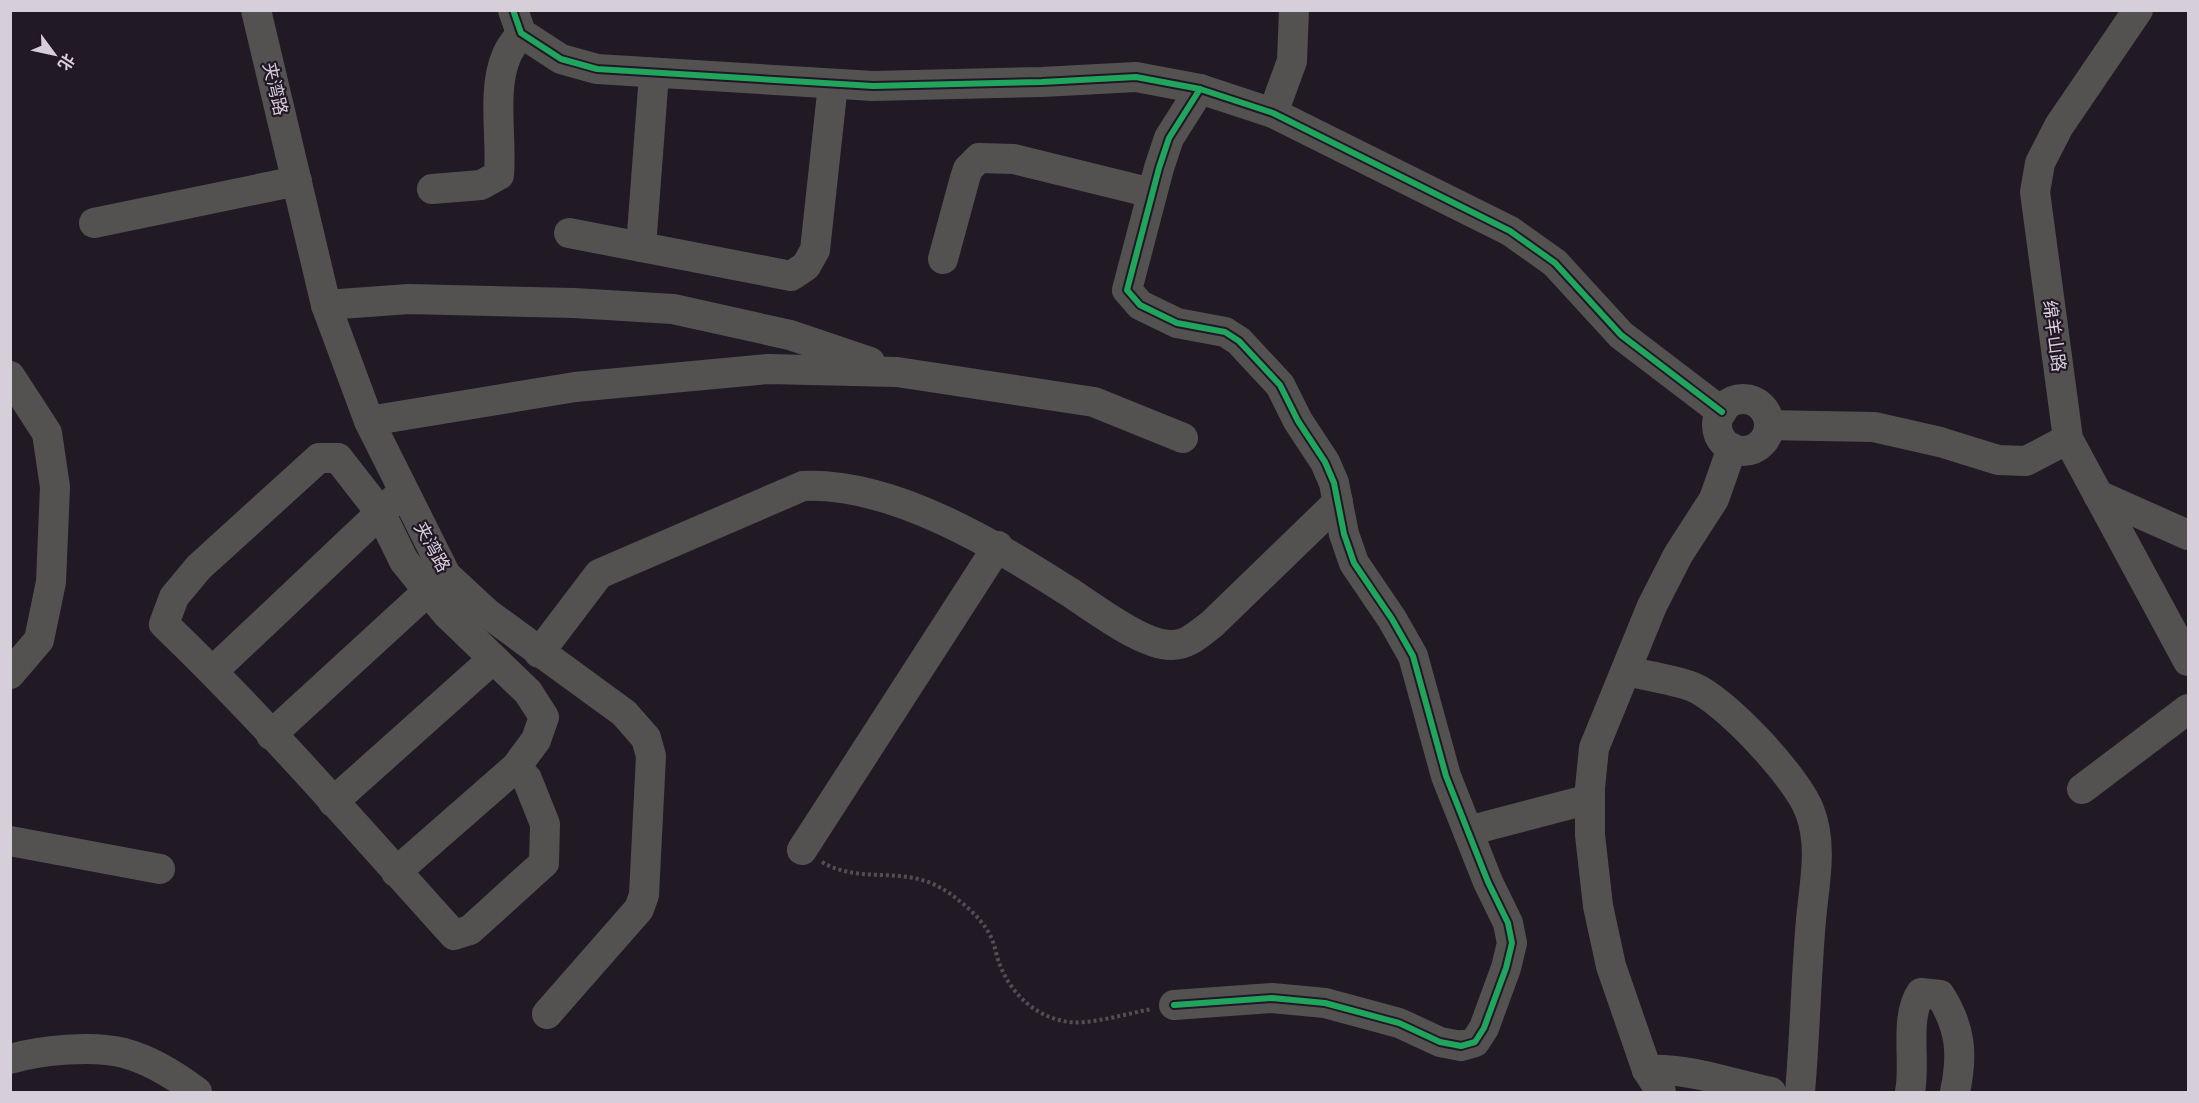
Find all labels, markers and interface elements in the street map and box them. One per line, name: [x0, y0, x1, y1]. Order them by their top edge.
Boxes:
north arrow: [24, 24, 84, 84]
text: 北: [54, 50, 78, 74]
street label: 夹湾路: [258, 60, 292, 118]
street label: 绵羊山路: [2038, 299, 2070, 373]
street label: 夹湾路: [409, 518, 455, 576]

